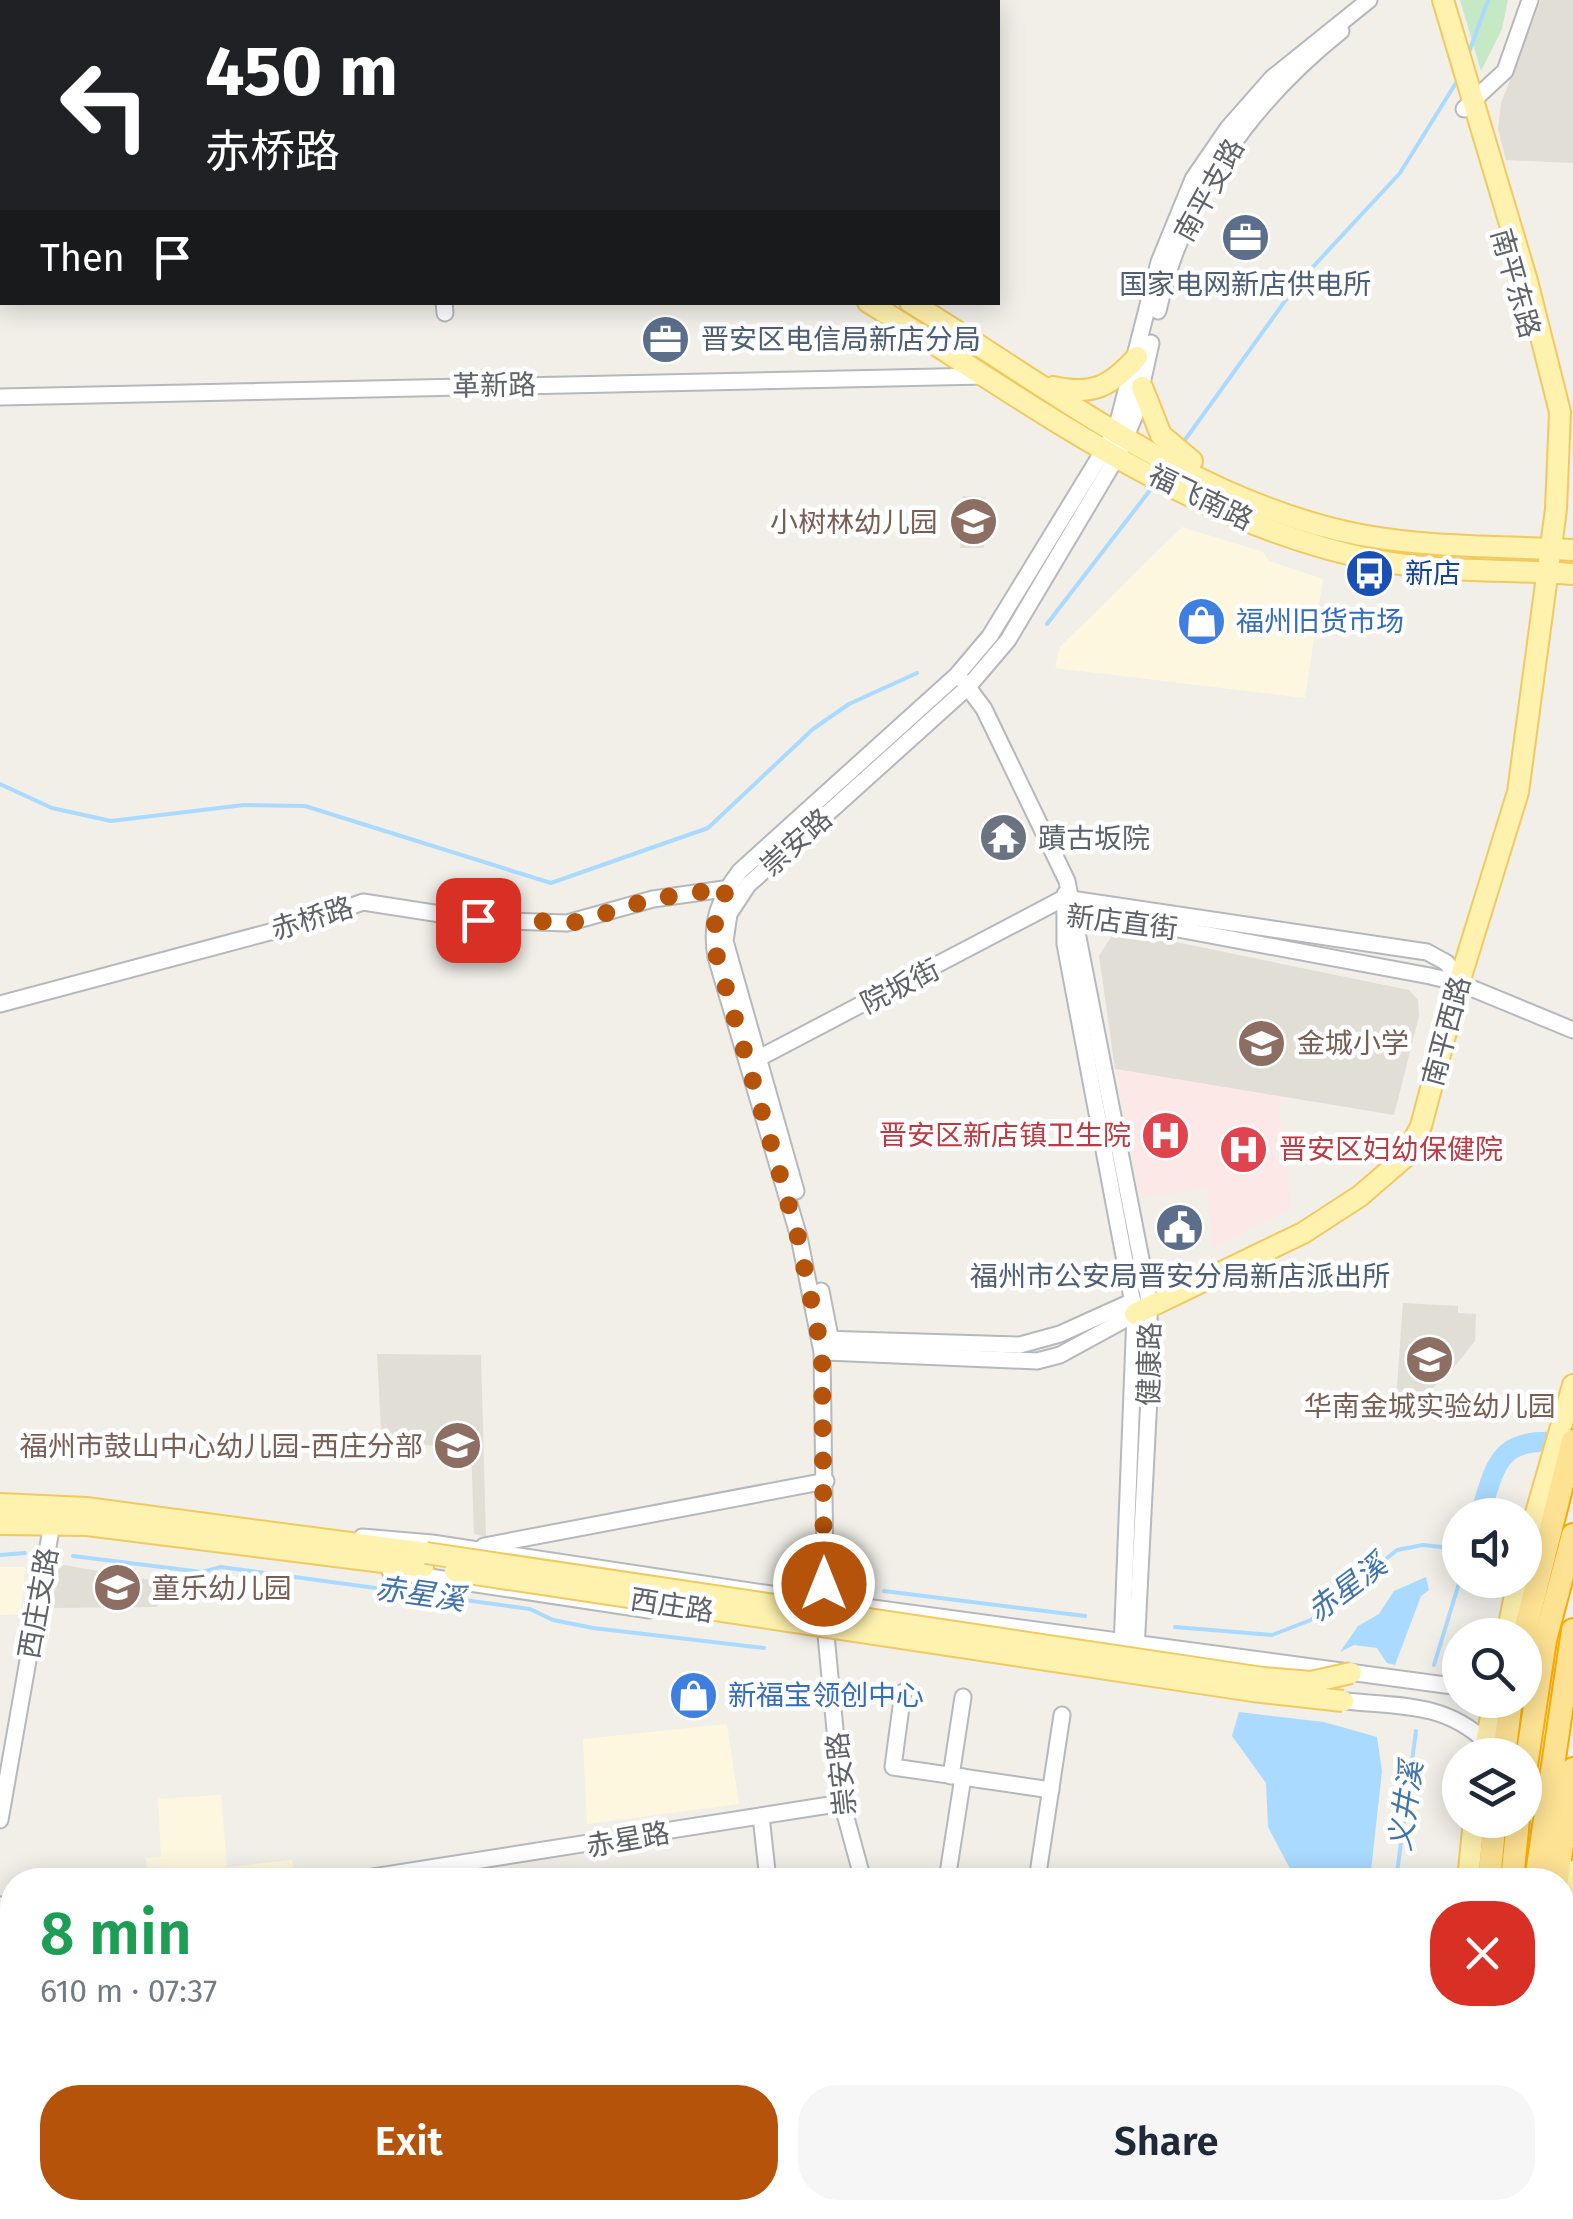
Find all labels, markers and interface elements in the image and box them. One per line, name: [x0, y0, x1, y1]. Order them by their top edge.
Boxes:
text: 450 m: [205, 30, 398, 114]
icon: left: [40, 40, 170, 170]
text: 赤桥路: [205, 125, 340, 179]
street label: 南平支路: [1168, 133, 1251, 247]
office icon: 国家电网新店供电所: [1219, 211, 1271, 263]
street label: 南平东路: [1484, 225, 1547, 342]
icon: arrive: [145, 230, 200, 285]
text: Then: [40, 235, 125, 281]
place label: 国家电网新店供电所: [1119, 268, 1371, 301]
office icon: 晋安区电信局新店分局: [640, 313, 692, 365]
place label: 晋安区电信局新店分局: [701, 323, 981, 356]
street label: 革新路: [452, 368, 536, 403]
street label: 福飞南路: [1143, 458, 1258, 537]
school or university icon: 小树林幼儿园: [947, 496, 999, 548]
place label: 小树林幼儿园: [770, 506, 938, 539]
bus stop icon: 新店: [1344, 547, 1396, 599]
place label: 新店: [1405, 557, 1461, 590]
shop icon: 福州旧货市场: [1175, 595, 1227, 647]
place label: 福州旧货市场: [1236, 605, 1404, 638]
street label: 崇安路: [754, 802, 839, 883]
temple icon: 蹟古坂院: [977, 812, 1029, 864]
place label: 蹟古坂院: [1038, 822, 1150, 855]
pin: [436, 878, 521, 963]
street label: 赤桥路: [267, 890, 357, 947]
icon: arrive: [451, 893, 506, 948]
street label: 新店直街: [1064, 899, 1180, 946]
street label: 院坂街: [855, 953, 945, 1020]
street label: 南平西路: [1416, 973, 1477, 1089]
school or university icon: 金城小学: [1236, 1017, 1288, 1069]
place label: 金城小学: [1297, 1027, 1409, 1060]
hospital icon: 晋安区新店镇卫生院: [1140, 1109, 1192, 1161]
place label: 晋安区新店镇卫生院: [879, 1119, 1131, 1152]
hospital icon: 晋安区妇幼保健院: [1218, 1123, 1270, 1175]
place label: 晋安区妇幼保健院: [1279, 1133, 1503, 1166]
public building icon: 福州市公安局晋安分局新店派出所: [1154, 1202, 1206, 1254]
place label: 福州市公安局晋安分局新店派出所: [970, 1260, 1390, 1293]
street label: 健康路: [1132, 1322, 1167, 1406]
school or university icon: 华南金城实验幼儿园: [1404, 1333, 1456, 1385]
place label: 华南金城实验幼儿园: [1304, 1390, 1556, 1423]
school or university icon: 福州市鼓山中心幼儿园-西庄分部: [432, 1420, 484, 1472]
place label: 福州市鼓山中心幼儿园-西庄分部: [20, 1430, 423, 1463]
map controls: [1442, 1498, 1542, 1838]
button: sound: [1442, 1498, 1542, 1598]
position arrow: [772, 1532, 876, 1636]
street label: 西庄支路: [13, 1545, 64, 1661]
water label: 赤星溪: [1300, 1545, 1396, 1629]
school or university icon: 童乐幼儿园: [91, 1562, 143, 1614]
water label: 赤星溪: [373, 1570, 470, 1619]
place label: 童乐幼儿园: [152, 1572, 292, 1605]
street label: 西庄路: [628, 1583, 716, 1628]
button: search: [1442, 1618, 1542, 1718]
shop icon: 新福宝领创中心: [667, 1669, 719, 1721]
place label: 新福宝领创中心: [728, 1679, 924, 1712]
street label: 崇安路: [821, 1730, 862, 1817]
button: layers: [1442, 1738, 1542, 1838]
water label: 义井溪: [1382, 1756, 1431, 1853]
street label: 赤星路: [584, 1816, 672, 1863]
text: 8 min: [40, 1898, 192, 1970]
button: close: [1430, 1901, 1535, 2006]
text: 610 m · 07:37: [40, 1972, 217, 2010]
button: Exit: [40, 2085, 778, 2200]
button: Share: [798, 2085, 1535, 2200]

